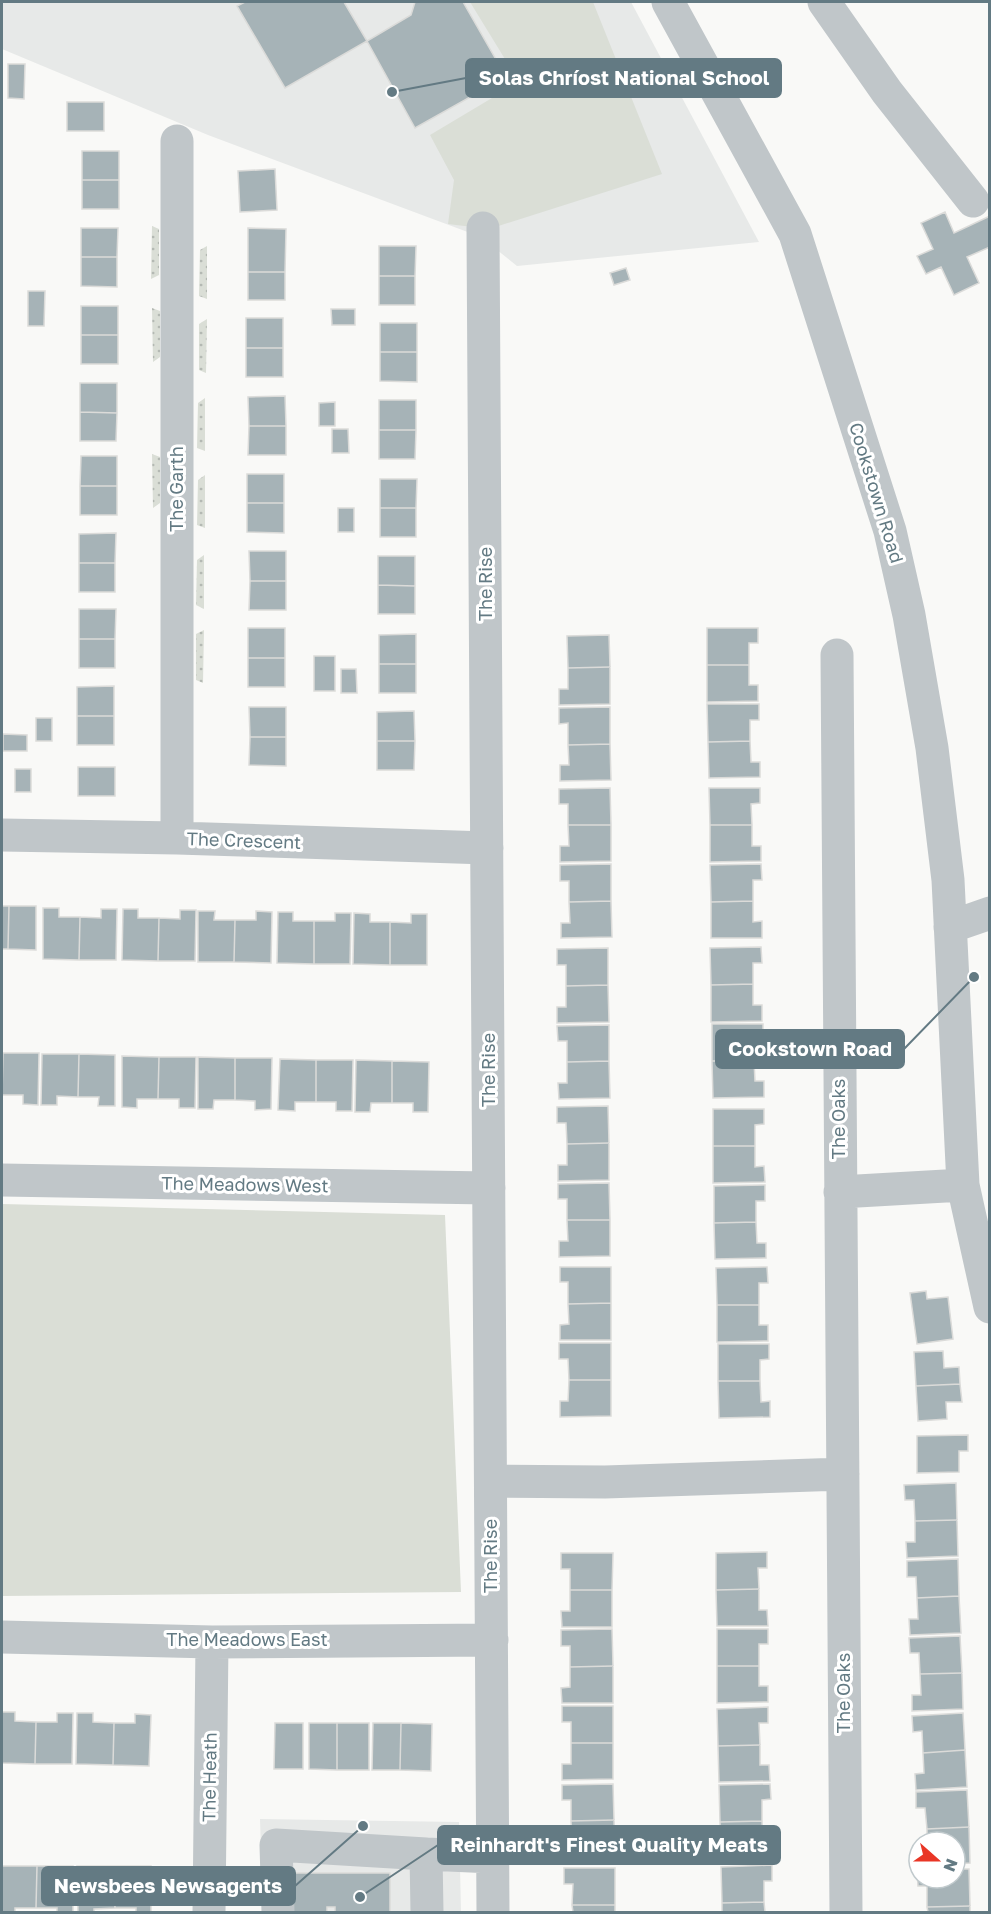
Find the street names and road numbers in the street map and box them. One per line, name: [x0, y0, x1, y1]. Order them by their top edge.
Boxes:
street label: Cookstown Road: [845, 420, 909, 566]
street label: The Garth: [165, 446, 187, 532]
street label: The Rise: [474, 547, 496, 621]
street label: The Crescent: [186, 827, 302, 853]
street label: The Rise: [477, 1033, 499, 1107]
street label: The Oaks: [827, 1079, 849, 1159]
street label: The Meadows West: [161, 1172, 329, 1196]
street label: The Rise: [479, 1519, 501, 1593]
street label: The Meadows East: [166, 1628, 328, 1650]
street label: The Oaks: [832, 1653, 854, 1733]
street label: The Heath: [197, 1732, 221, 1822]

